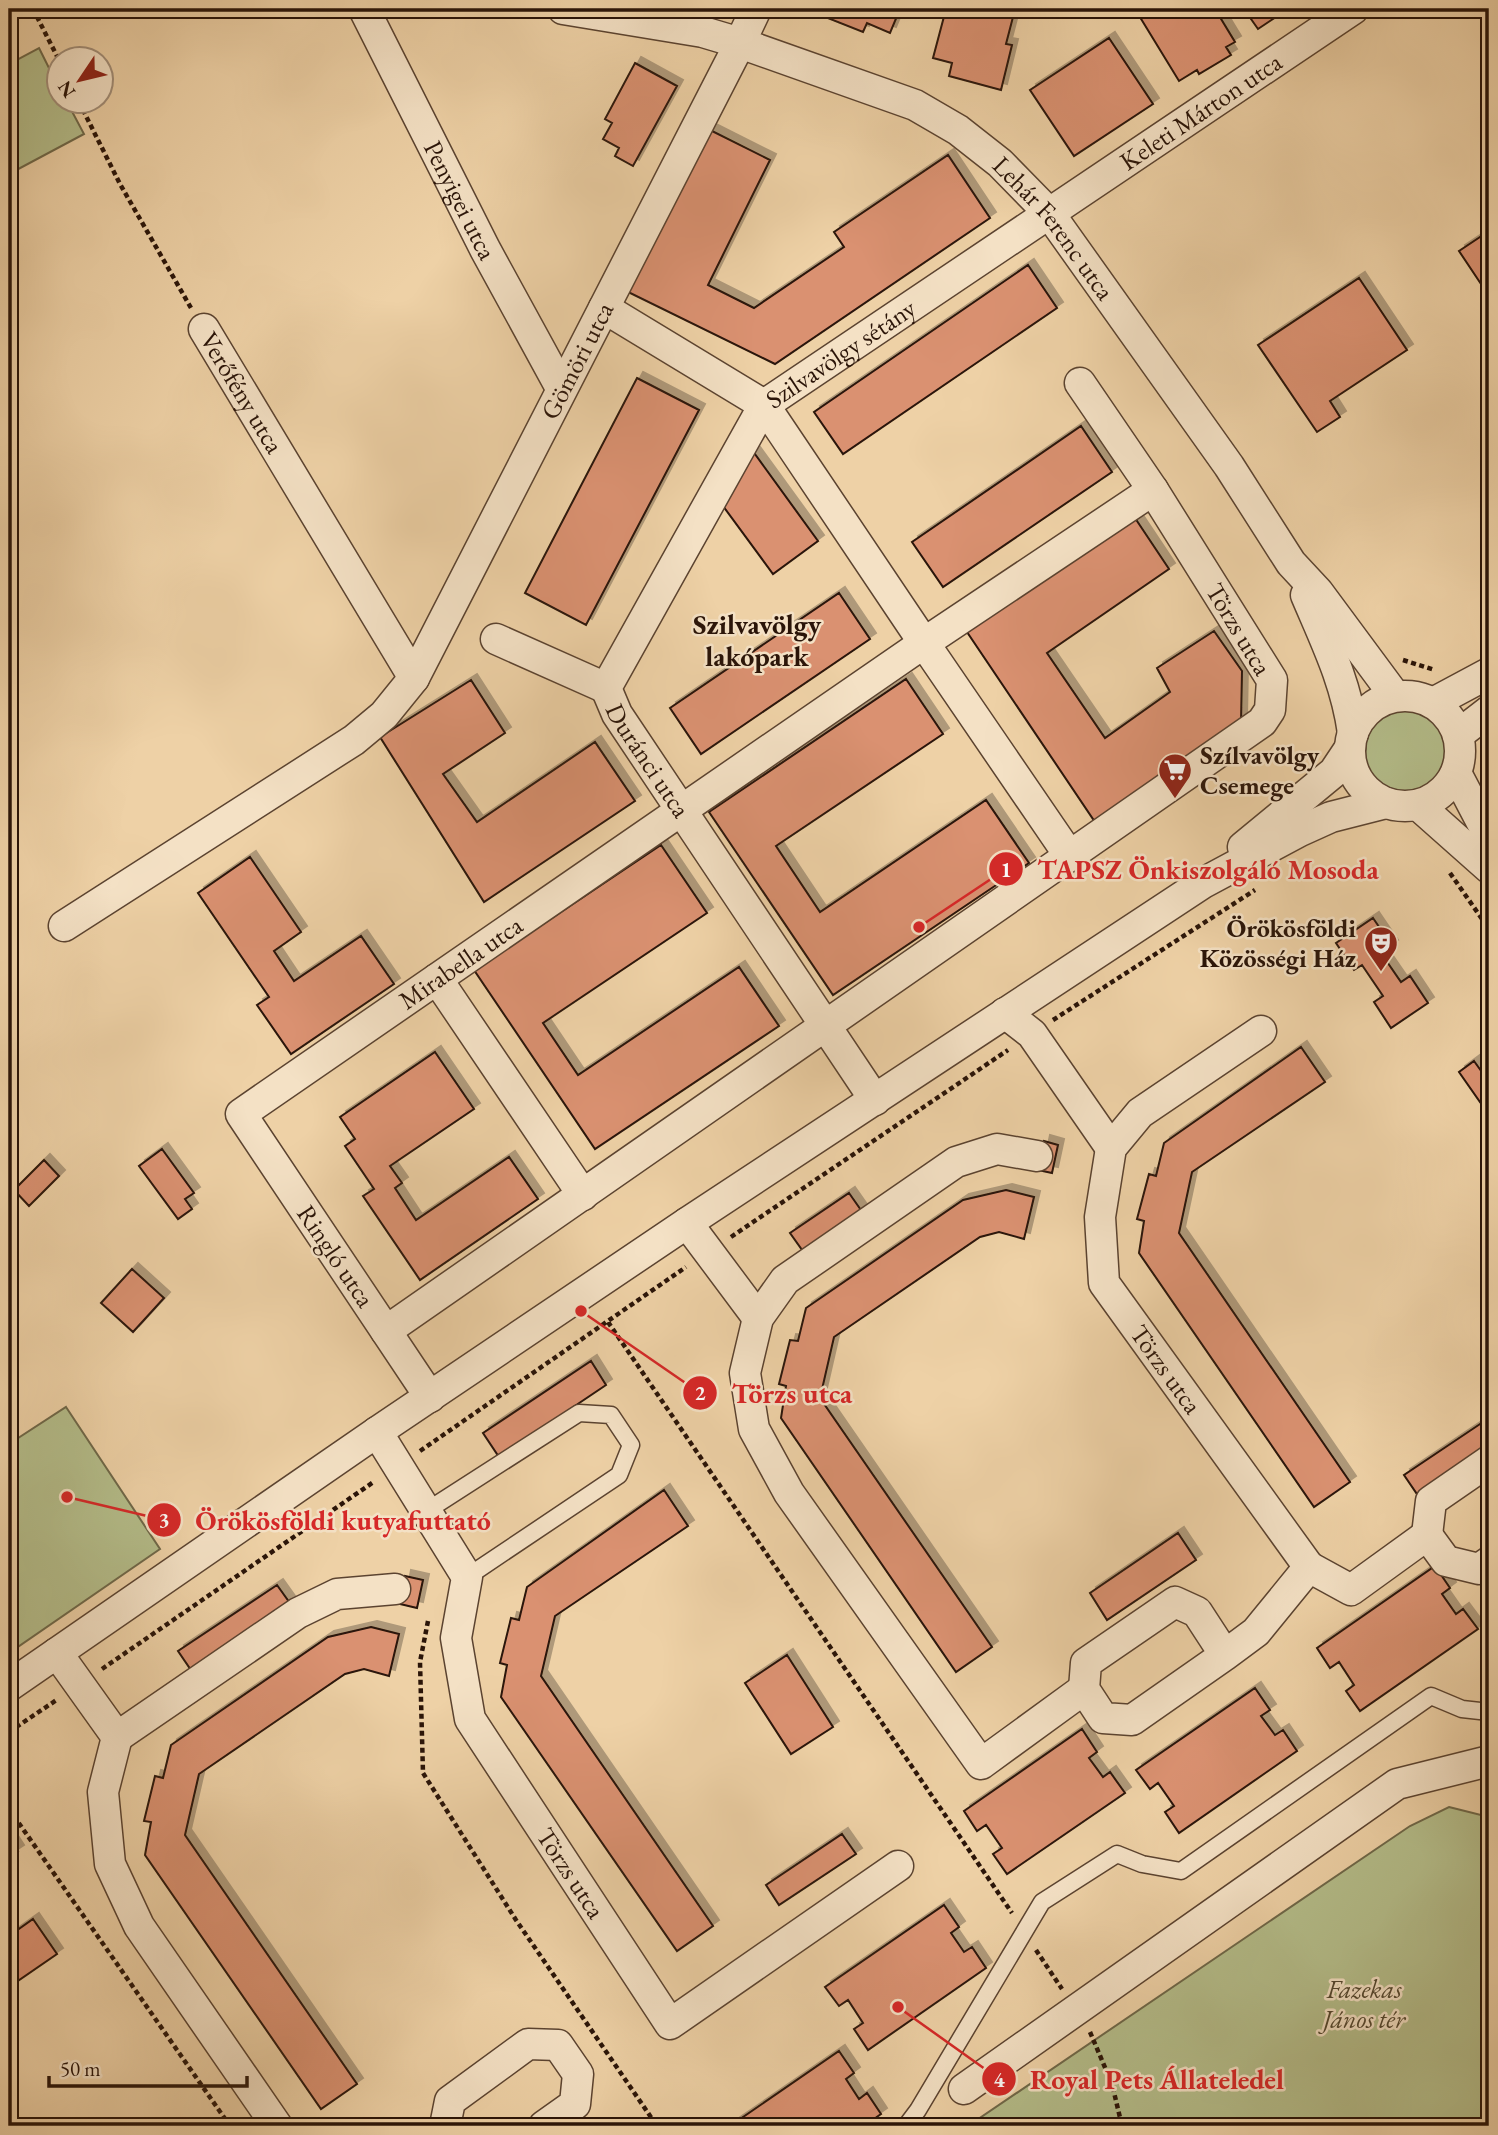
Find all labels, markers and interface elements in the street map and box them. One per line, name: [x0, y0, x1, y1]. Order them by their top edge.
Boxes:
street label: Keleti Márton utca: [1113, 44, 1289, 178]
north arrow: [46, 46, 116, 116]
text: N: [51, 75, 81, 103]
street label: Penyigei utca: [416, 135, 505, 266]
street label: Lehár Ferenc utca: [985, 149, 1123, 307]
street label: Szilvavölgy sétány: [759, 291, 923, 416]
street label: Gömöri utca: [533, 295, 622, 425]
street label: Verőfény utca: [193, 325, 292, 460]
street label: Törzs utca: [1198, 576, 1280, 682]
district label: Szilvavölgy lakópark: [693, 606, 822, 674]
street label: Duránci utca: [598, 698, 699, 824]
place label: Szílvavölgy Csemege: [1200, 738, 1320, 802]
supermarket icon: Szílvavölgy Csemege: [1156, 751, 1194, 800]
callout: TAPSZ Önkiszolgáló Mosoda: [988, 845, 1393, 894]
text: TAPSZ Önkiszolgáló Mosoda: [1037, 851, 1379, 887]
text: 1: [1000, 856, 1012, 883]
street label: Mirabella utca: [392, 908, 530, 1017]
place label: Örökösföldi Közösségi Ház: [1200, 911, 1356, 975]
theatre icon: Örökösföldi Közösségi Ház: [1362, 924, 1400, 973]
street label: Ringló utca: [289, 1198, 383, 1314]
street label: Törzs utca: [1123, 1318, 1210, 1421]
callout: Törzs utca: [683, 1368, 867, 1417]
text: Törzs utca: [732, 1375, 853, 1411]
text: 2: [694, 1379, 706, 1406]
callout: Örökösföldi kutyafuttató: [147, 1495, 505, 1544]
text: Örökösföldi kutyafuttató: [195, 1502, 491, 1538]
text: 3: [158, 1506, 170, 1533]
street label: Törzs utca: [529, 1821, 614, 1926]
park label: Fazekas János tér: [1318, 1972, 1406, 2036]
scale bar: [49, 2044, 247, 2088]
text: 50 m: [60, 2055, 101, 2082]
callout: Royal Pets Állateledel: [981, 2055, 1298, 2104]
text: Royal Pets Állateledel: [1030, 2061, 1284, 2097]
text: 4: [993, 2066, 1005, 2093]

